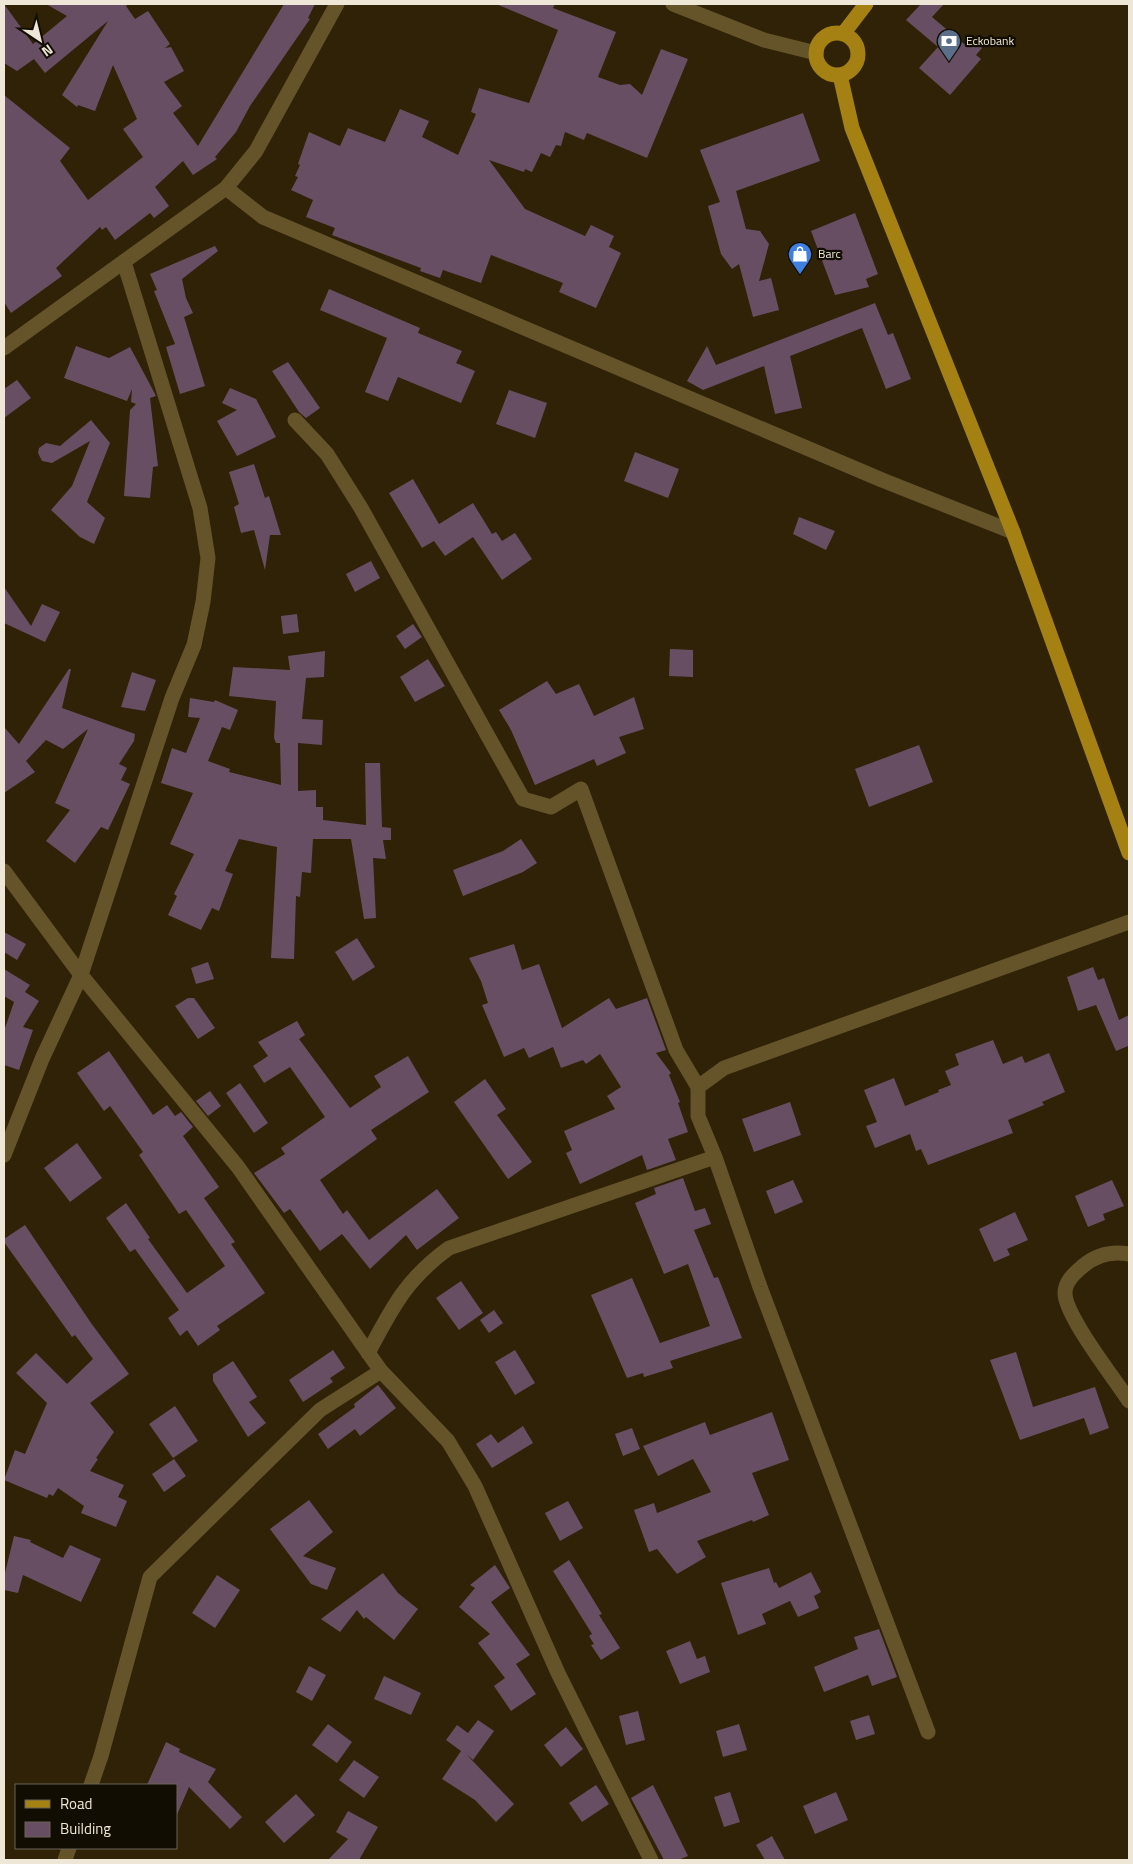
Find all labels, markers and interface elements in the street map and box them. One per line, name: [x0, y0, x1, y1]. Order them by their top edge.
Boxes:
north arrow: [15, 15, 65, 65]
bank icon: Eckobank: [936, 28, 962, 62]
place label: Eckobank: [966, 31, 1014, 50]
text: N: [38, 40, 58, 62]
shop icon: Barc: [787, 241, 813, 275]
place label: Barc: [818, 244, 841, 263]
legend: [15, 1784, 178, 1849]
text: Road: [60, 1792, 92, 1815]
text: Building: [60, 1817, 111, 1840]

